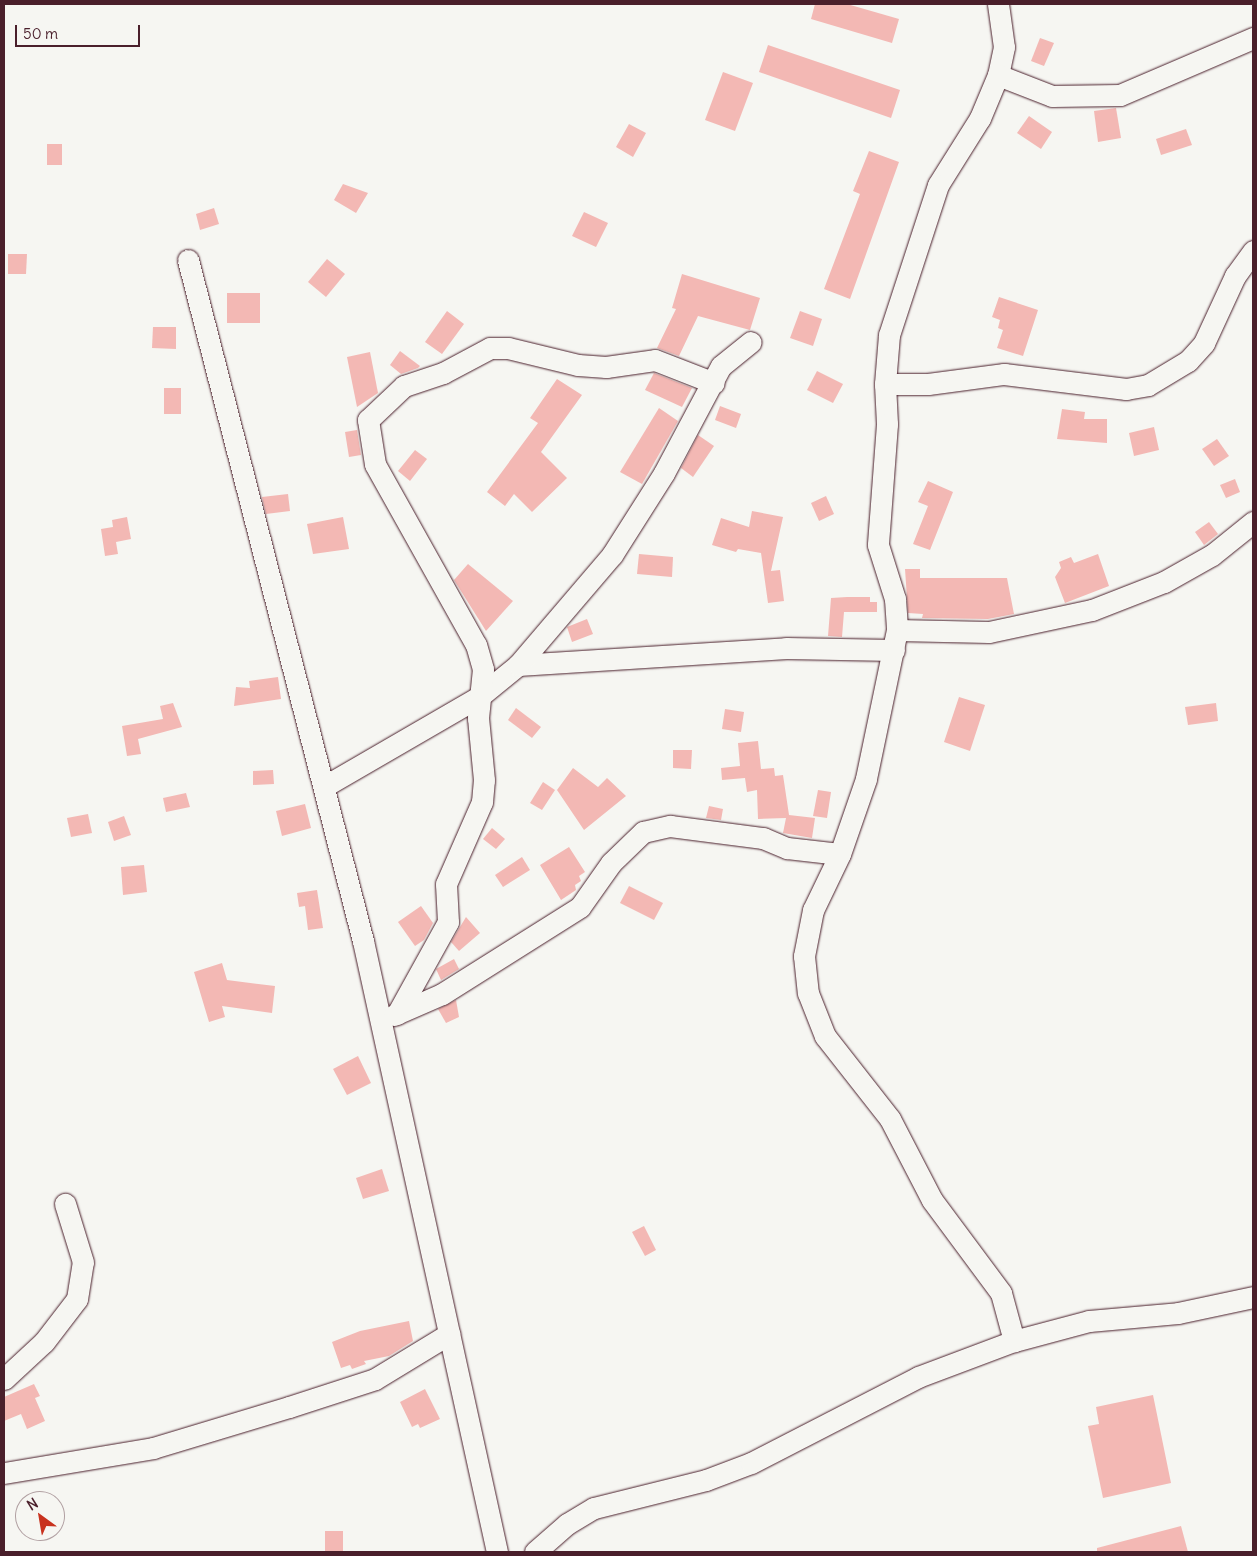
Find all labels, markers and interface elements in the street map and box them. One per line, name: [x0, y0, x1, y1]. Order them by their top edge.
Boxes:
scale bar: [18, 15, 142, 47]
text: 50 m: [23, 24, 58, 43]
north arrow: [15, 1491, 65, 1541]
text: N: [24, 1494, 41, 1514]

